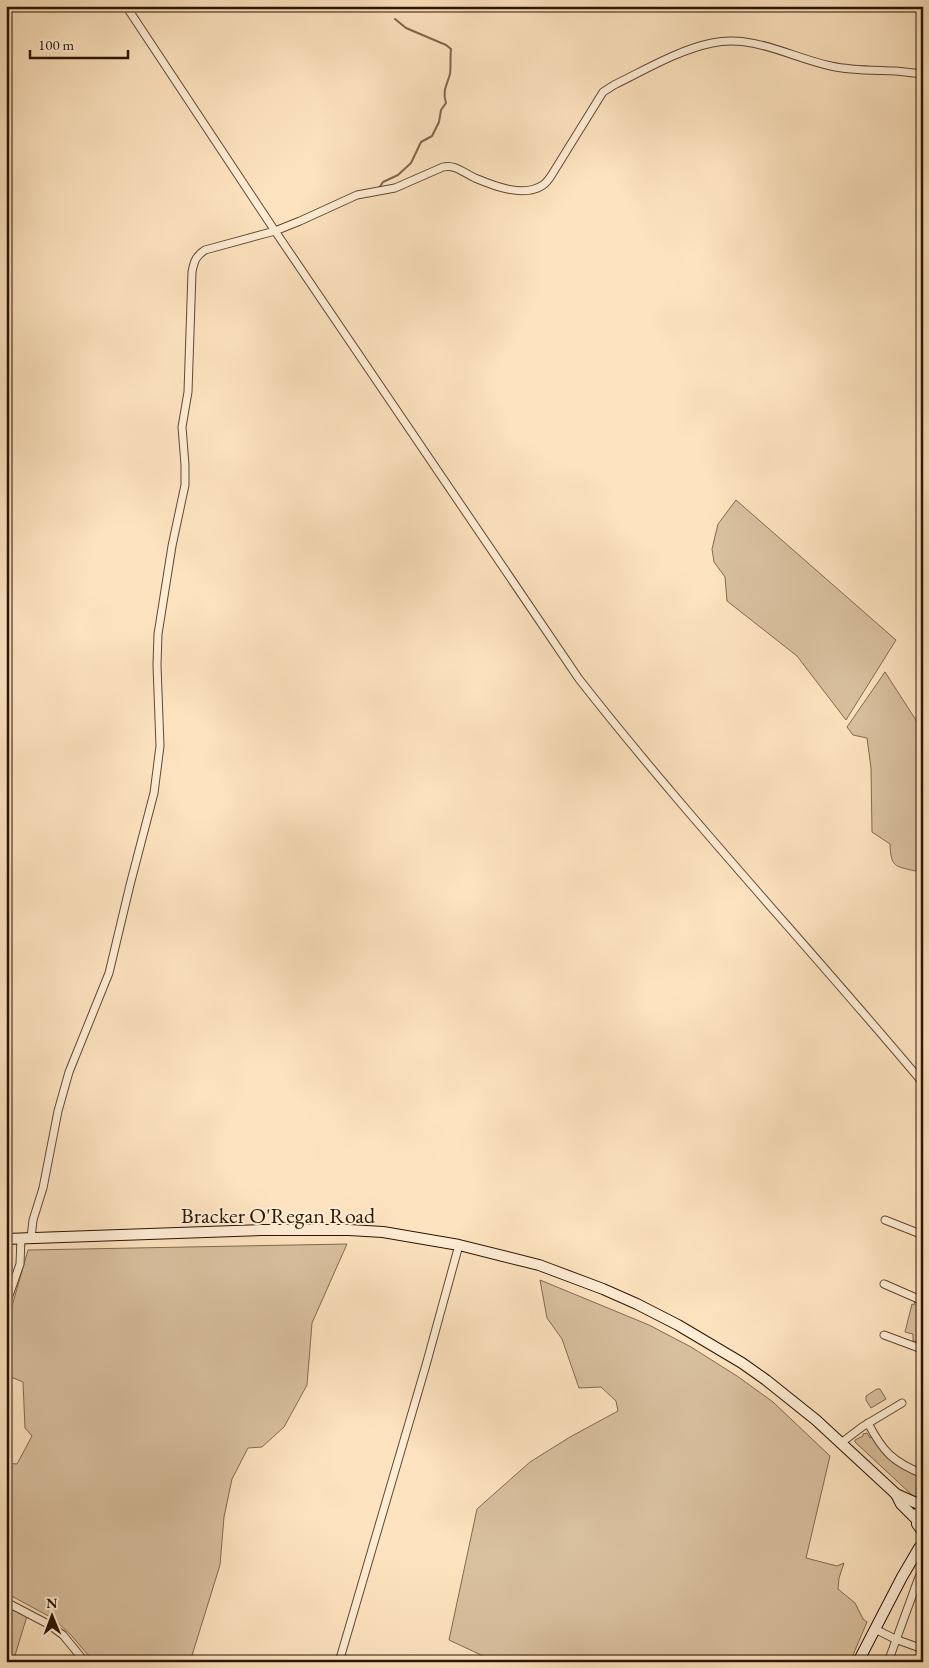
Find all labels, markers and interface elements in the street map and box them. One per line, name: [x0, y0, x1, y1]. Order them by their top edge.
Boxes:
scale bar: [30, 28, 128, 60]
text: 100 m: [38, 35, 75, 54]
street label: Bracker O'Regan Road: [181, 1201, 376, 1230]
north arrow: [28, 1590, 78, 1640]
text: N: [46, 1594, 58, 1612]

